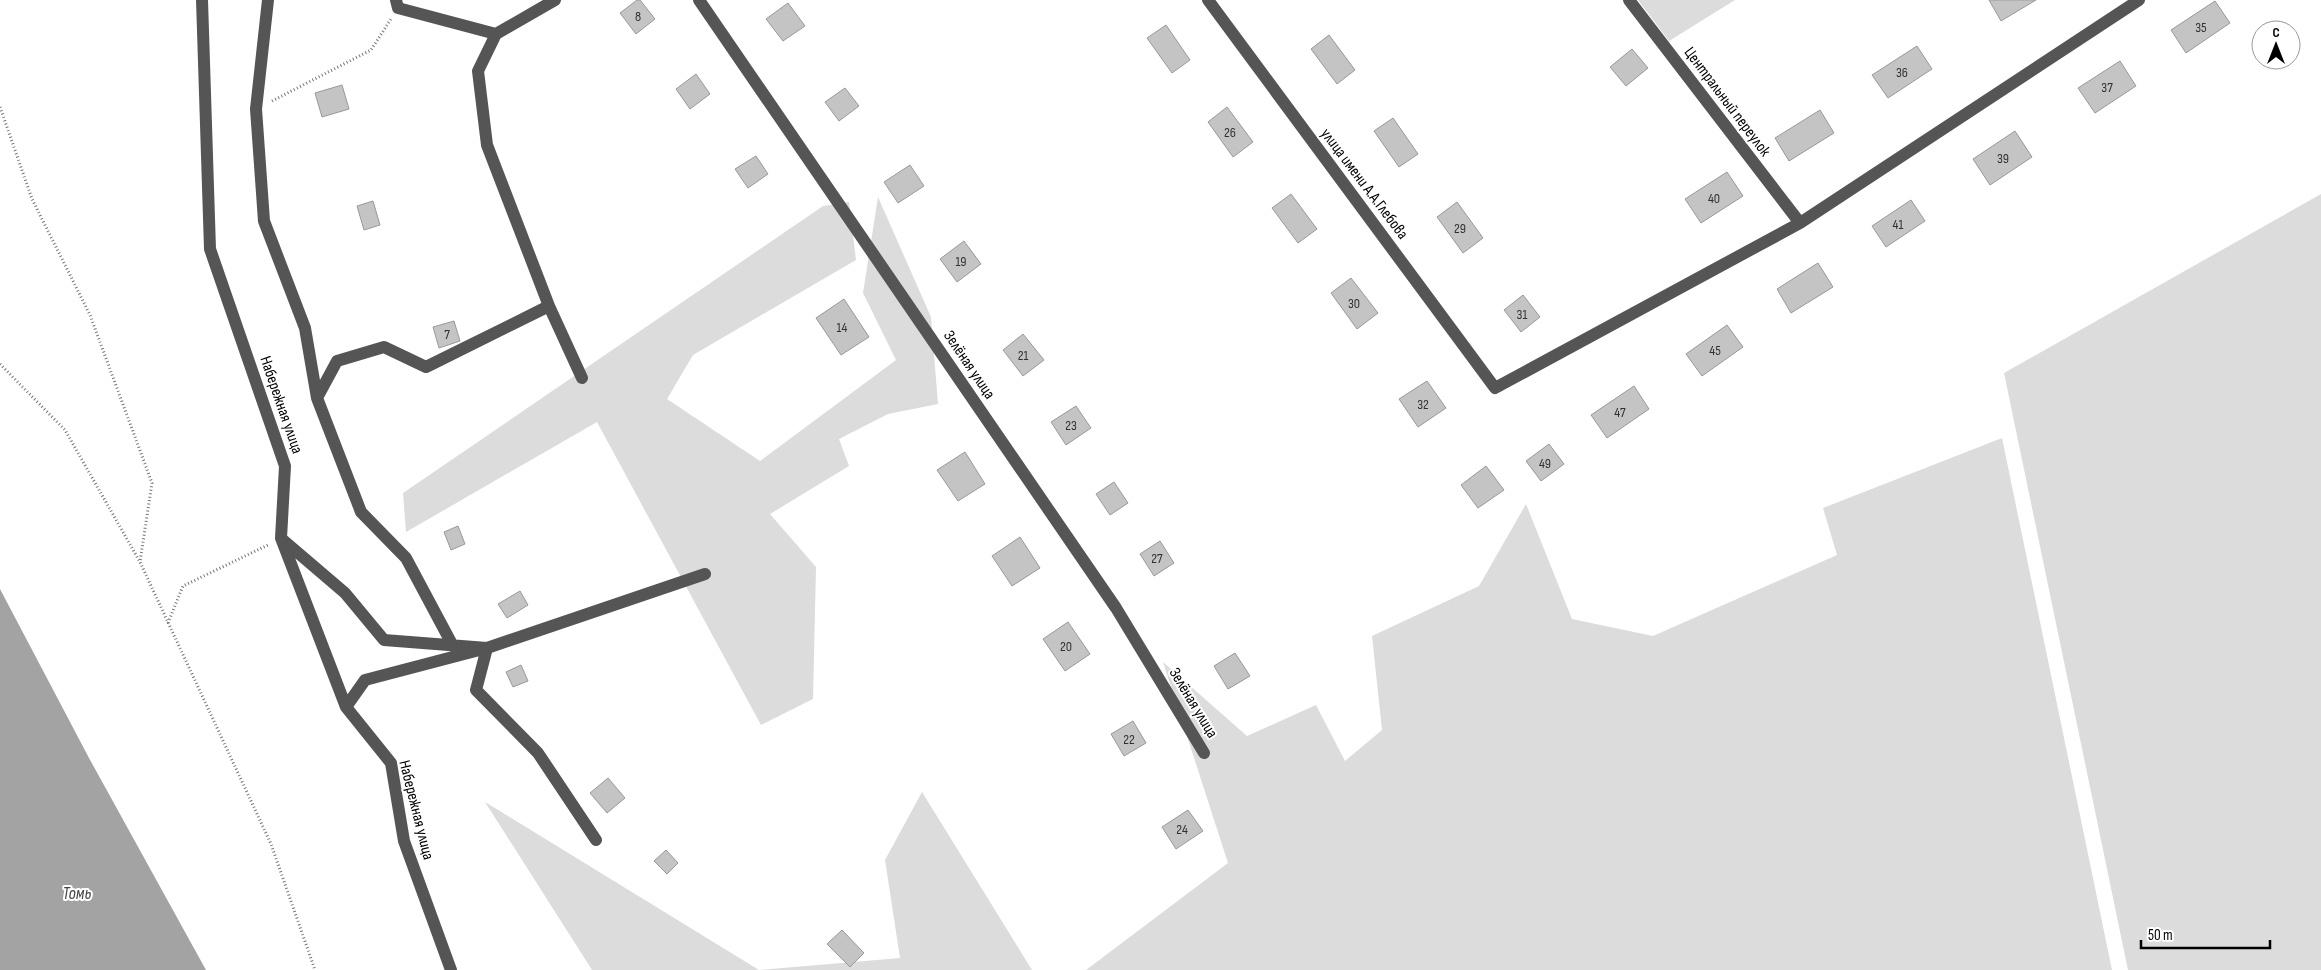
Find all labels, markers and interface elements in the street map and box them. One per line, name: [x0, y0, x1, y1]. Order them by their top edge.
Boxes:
house number: 8: [635, 8, 641, 25]
house number: 35: [2195, 19, 2207, 36]
north arrow: [2251, 20, 2301, 70]
text: С: [2272, 24, 2280, 41]
street label: Центральный переулок: [1680, 44, 1775, 161]
house number: 36: [1896, 64, 1908, 81]
house number: 37: [2101, 79, 2113, 96]
house number: 26: [1224, 124, 1236, 141]
street label: улица имени А.А.Глебова: [1316, 125, 1412, 243]
house number: 39: [1997, 150, 2009, 167]
house number: 40: [1708, 190, 1720, 207]
house number: 41: [1893, 216, 1903, 233]
house number: 29: [1454, 220, 1466, 237]
house number: 19: [955, 253, 967, 270]
house number: 30: [1348, 295, 1360, 312]
house number: 31: [1517, 306, 1527, 323]
house number: 14: [837, 319, 848, 336]
house number: 7: [444, 326, 450, 343]
street label: Зелёная улица: [939, 327, 999, 403]
house number: 45: [1709, 342, 1721, 359]
house number: 21: [1018, 347, 1028, 364]
street label: Набережная улица: [255, 354, 307, 456]
house number: 32: [1417, 396, 1429, 413]
house number: 47: [1614, 404, 1626, 421]
house number: 23: [1065, 417, 1077, 434]
house number: 49: [1539, 455, 1551, 472]
house number: 27: [1151, 550, 1163, 567]
house number: 20: [1060, 638, 1072, 655]
street label: Зелёная улица: [1165, 664, 1221, 742]
house number: 22: [1123, 731, 1135, 748]
street label: Набережная улица: [394, 758, 438, 862]
house number: 24: [1176, 821, 1188, 838]
water label: Томь: [63, 883, 91, 904]
scale bar: [2141, 918, 2270, 950]
text: 50 m: [2148, 926, 2173, 945]

